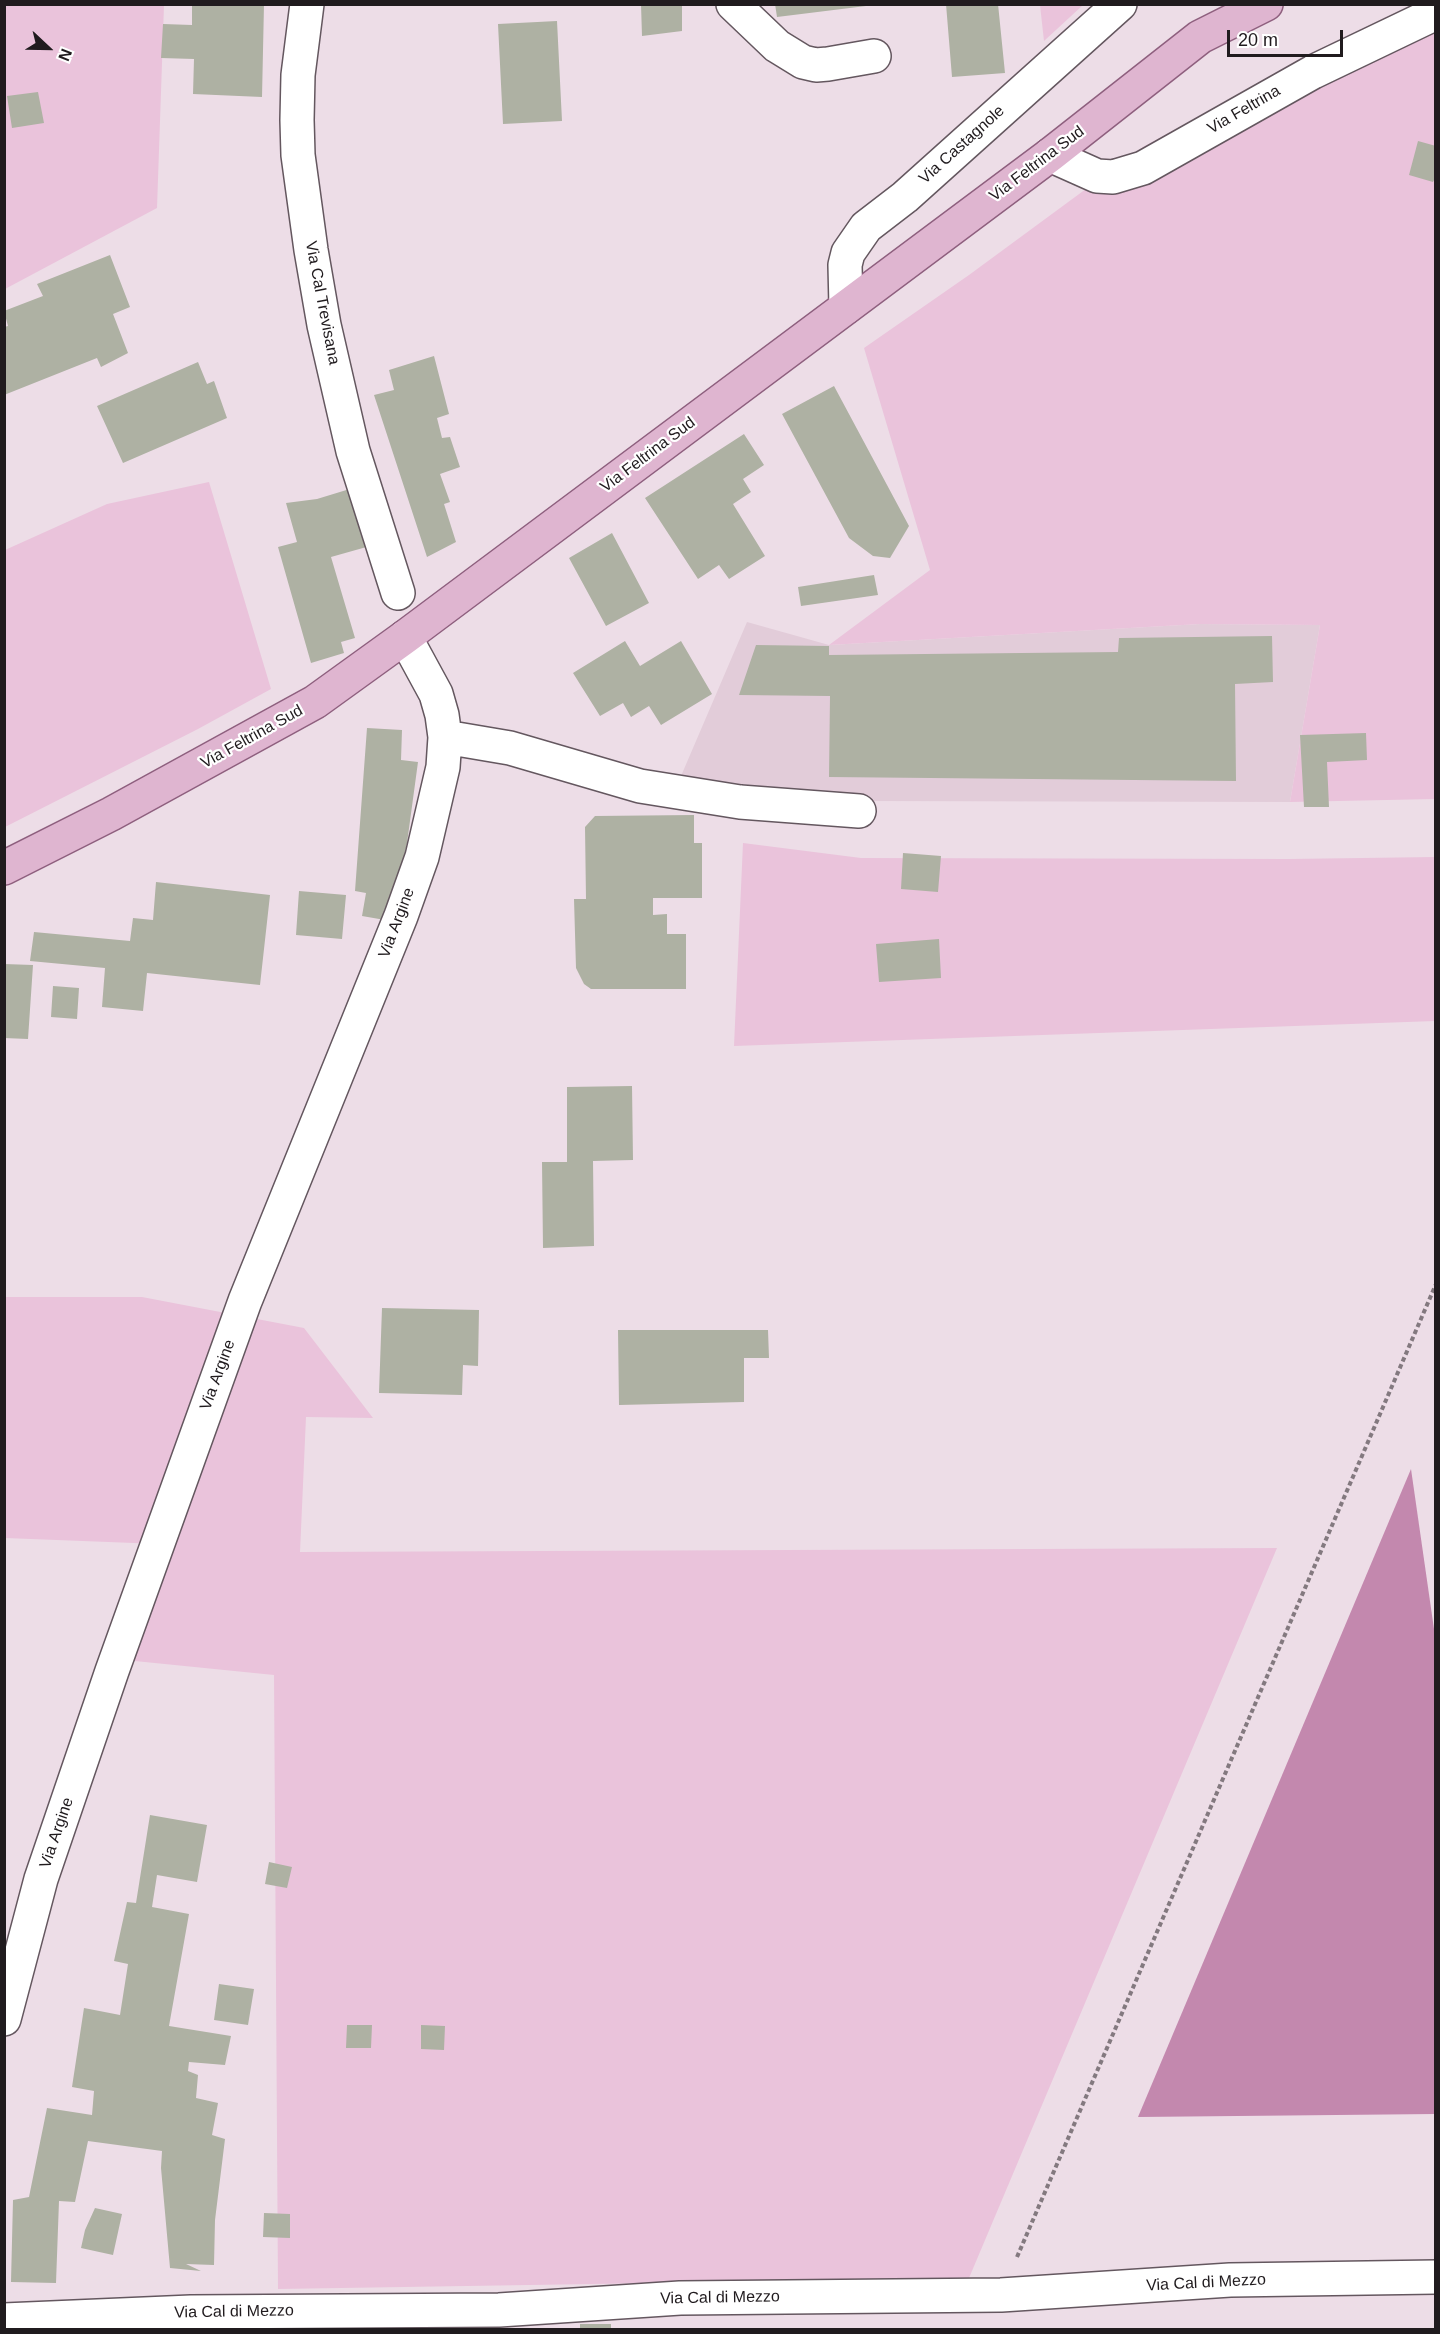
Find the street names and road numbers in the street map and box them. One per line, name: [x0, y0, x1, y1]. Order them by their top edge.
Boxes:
street label: Via Feltrina: [1204, 82, 1284, 138]
street label: Via Castagnole: [915, 102, 1009, 188]
street label: Via Feltrina Sud: [986, 122, 1088, 206]
street label: Via Cal Trevisana: [301, 240, 343, 366]
street label: Via Feltrina Sud: [597, 413, 699, 497]
street label: Via Feltrina Sud: [198, 701, 306, 773]
street label: Via Argine: [375, 885, 419, 961]
street label: Via Argine: [196, 1337, 240, 1413]
street label: Via Argine: [36, 1795, 78, 1871]
street label: Via Cal di Mezzo: [1146, 2270, 1266, 2296]
street label: Via Cal di Mezzo: [660, 2287, 780, 2309]
street label: Via Cal di Mezzo: [174, 2301, 294, 2323]

